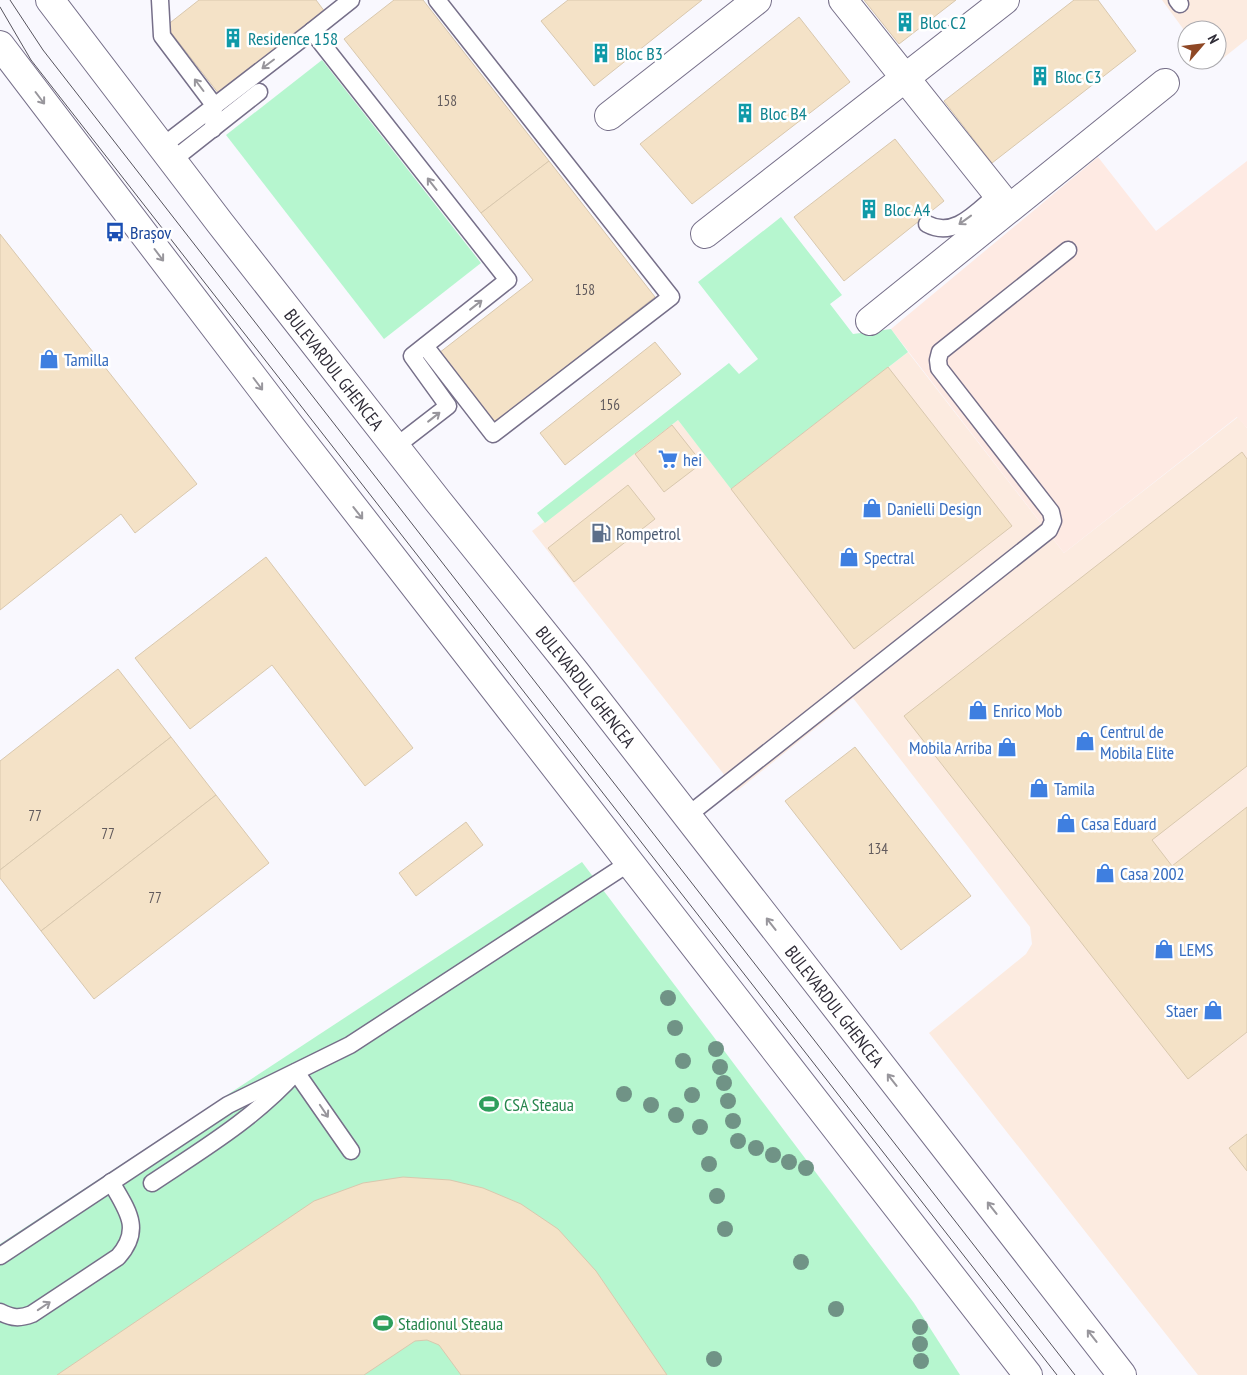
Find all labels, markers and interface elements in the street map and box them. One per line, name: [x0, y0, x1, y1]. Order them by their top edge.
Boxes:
building icon: Bloc C2: [894, 11, 916, 33]
place label: Bloc C2: [920, 11, 967, 34]
north arrow: [1177, 20, 1227, 70]
building icon: Residence 158: [222, 27, 244, 49]
place label: Residence 158: [248, 27, 338, 50]
text: N: [1204, 31, 1223, 46]
building icon: Bloc B3: [590, 42, 612, 64]
place label: Bloc B3: [616, 42, 663, 65]
one-way arrow: [262, 59, 275, 70]
building icon: Bloc C3: [1029, 65, 1051, 87]
place label: Bloc C3: [1055, 65, 1102, 88]
one-way arrow: [194, 79, 205, 92]
one-way arrow: [35, 91, 45, 105]
house number: 158: [437, 91, 457, 110]
building icon: Bloc B4: [734, 102, 756, 124]
place label: Bloc B4: [760, 102, 807, 125]
one-way arrow: [427, 178, 438, 191]
building icon: Bloc A4: [858, 198, 880, 220]
place label: Bloc A4: [884, 198, 930, 221]
one-way arrow: [959, 215, 972, 226]
bus stop icon: Brașov: [104, 221, 126, 243]
place label: Brașov: [130, 221, 171, 244]
one-way arrow: [154, 248, 165, 261]
house number: 158: [575, 280, 595, 299]
one-way arrow: [469, 300, 482, 311]
street label: BULEVARDUL GHENCEA: [280, 304, 389, 435]
shop icon: Tamilla: [38, 348, 60, 370]
place label: Tamilla: [64, 348, 109, 371]
one-way arrow: [253, 377, 263, 391]
house number: 156: [600, 395, 620, 414]
one-way arrow: [427, 412, 440, 423]
supermarket icon: hei: [657, 448, 679, 470]
place label: hei: [683, 448, 702, 471]
shop icon: Danielli Design: [861, 497, 883, 519]
place label: Danielli Design: [887, 497, 982, 520]
one-way arrow: [352, 506, 363, 519]
fuel station icon: Rompetrol: [590, 522, 612, 544]
place label: Rompetrol: [616, 522, 681, 545]
shop icon: Spectral: [838, 546, 860, 568]
place label: Spectral: [864, 546, 915, 569]
street label: BULEVARDUL GHENCEA: [531, 621, 641, 752]
shop icon: Enrico Mob: [967, 699, 989, 721]
place label: Enrico Mob: [993, 699, 1062, 722]
place label: Centrul de Mobila Elite: [1100, 720, 1174, 764]
shop icon: Centrul de Mobila Elite: [1074, 730, 1096, 752]
place label: Mobila Arriba: [909, 736, 992, 759]
shop icon: Mobila Arriba: [996, 736, 1018, 758]
shop icon: Tamila: [1028, 777, 1050, 799]
place label: Tamila: [1054, 777, 1095, 800]
house number: 77: [28, 806, 42, 825]
shop icon: Casa Eduard: [1055, 812, 1077, 834]
place label: Casa Eduard: [1081, 812, 1157, 835]
house number: 77: [101, 824, 115, 843]
house number: 134: [868, 839, 888, 858]
shop icon: Casa 2002: [1094, 862, 1116, 884]
place label: Casa 2002: [1120, 862, 1185, 885]
house number: 77: [148, 888, 162, 907]
one-way arrow: [766, 917, 776, 931]
shop icon: LEMS: [1153, 938, 1175, 960]
place label: LEMS: [1179, 938, 1214, 961]
street label: BULEVARDUL GHENCEA: [780, 941, 890, 1072]
place label: Staer: [1166, 999, 1198, 1022]
shop icon: Staer: [1202, 999, 1224, 1021]
one-way arrow: [887, 1073, 897, 1087]
sports icon: CSA Steaua: [478, 1093, 500, 1115]
place label: CSA Steaua: [504, 1093, 574, 1116]
one-way arrow: [319, 1104, 329, 1118]
one-way arrow: [987, 1201, 997, 1215]
one-way arrow: [37, 1301, 51, 1311]
sports icon: Stadionul Steaua: [372, 1312, 394, 1334]
place label: Stadionul Steaua: [398, 1312, 503, 1335]
one-way arrow: [1086, 1330, 1097, 1343]

